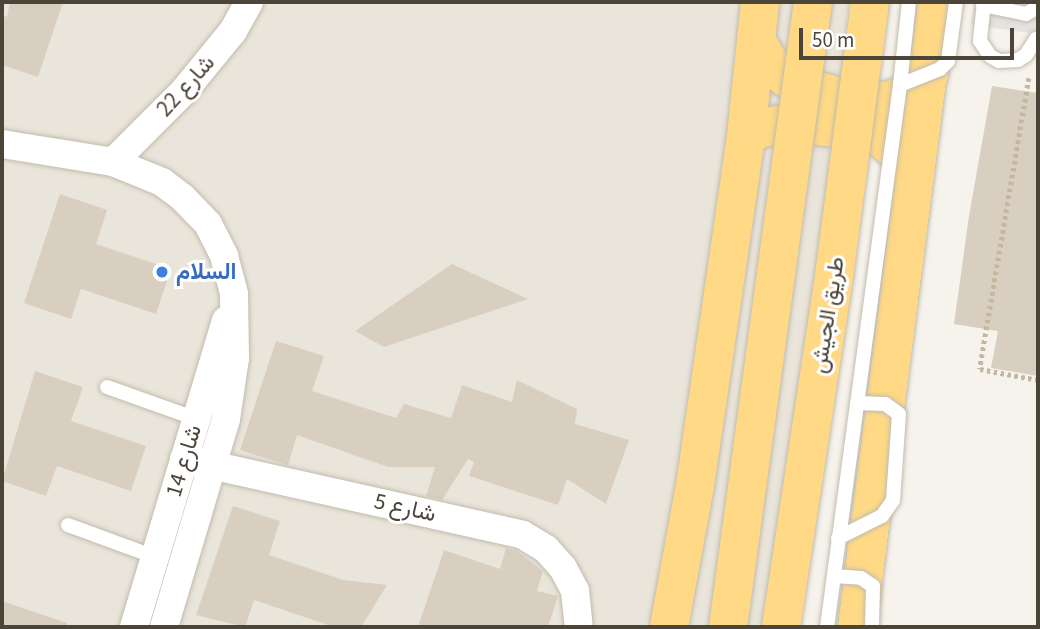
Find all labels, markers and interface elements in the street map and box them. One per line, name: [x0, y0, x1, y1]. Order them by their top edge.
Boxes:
scale bar: [802, 14, 1017, 58]
text: 50 m: [812, 25, 854, 55]
street label: شارع 22: [151, 49, 221, 123]
street label: طريق الجيش: [805, 255, 851, 375]
place label: السلام: [176, 258, 237, 286]
marker: السلام: [154, 264, 170, 280]
street label: شارع 14: [160, 422, 208, 500]
street label: شارع 5: [372, 488, 438, 528]

